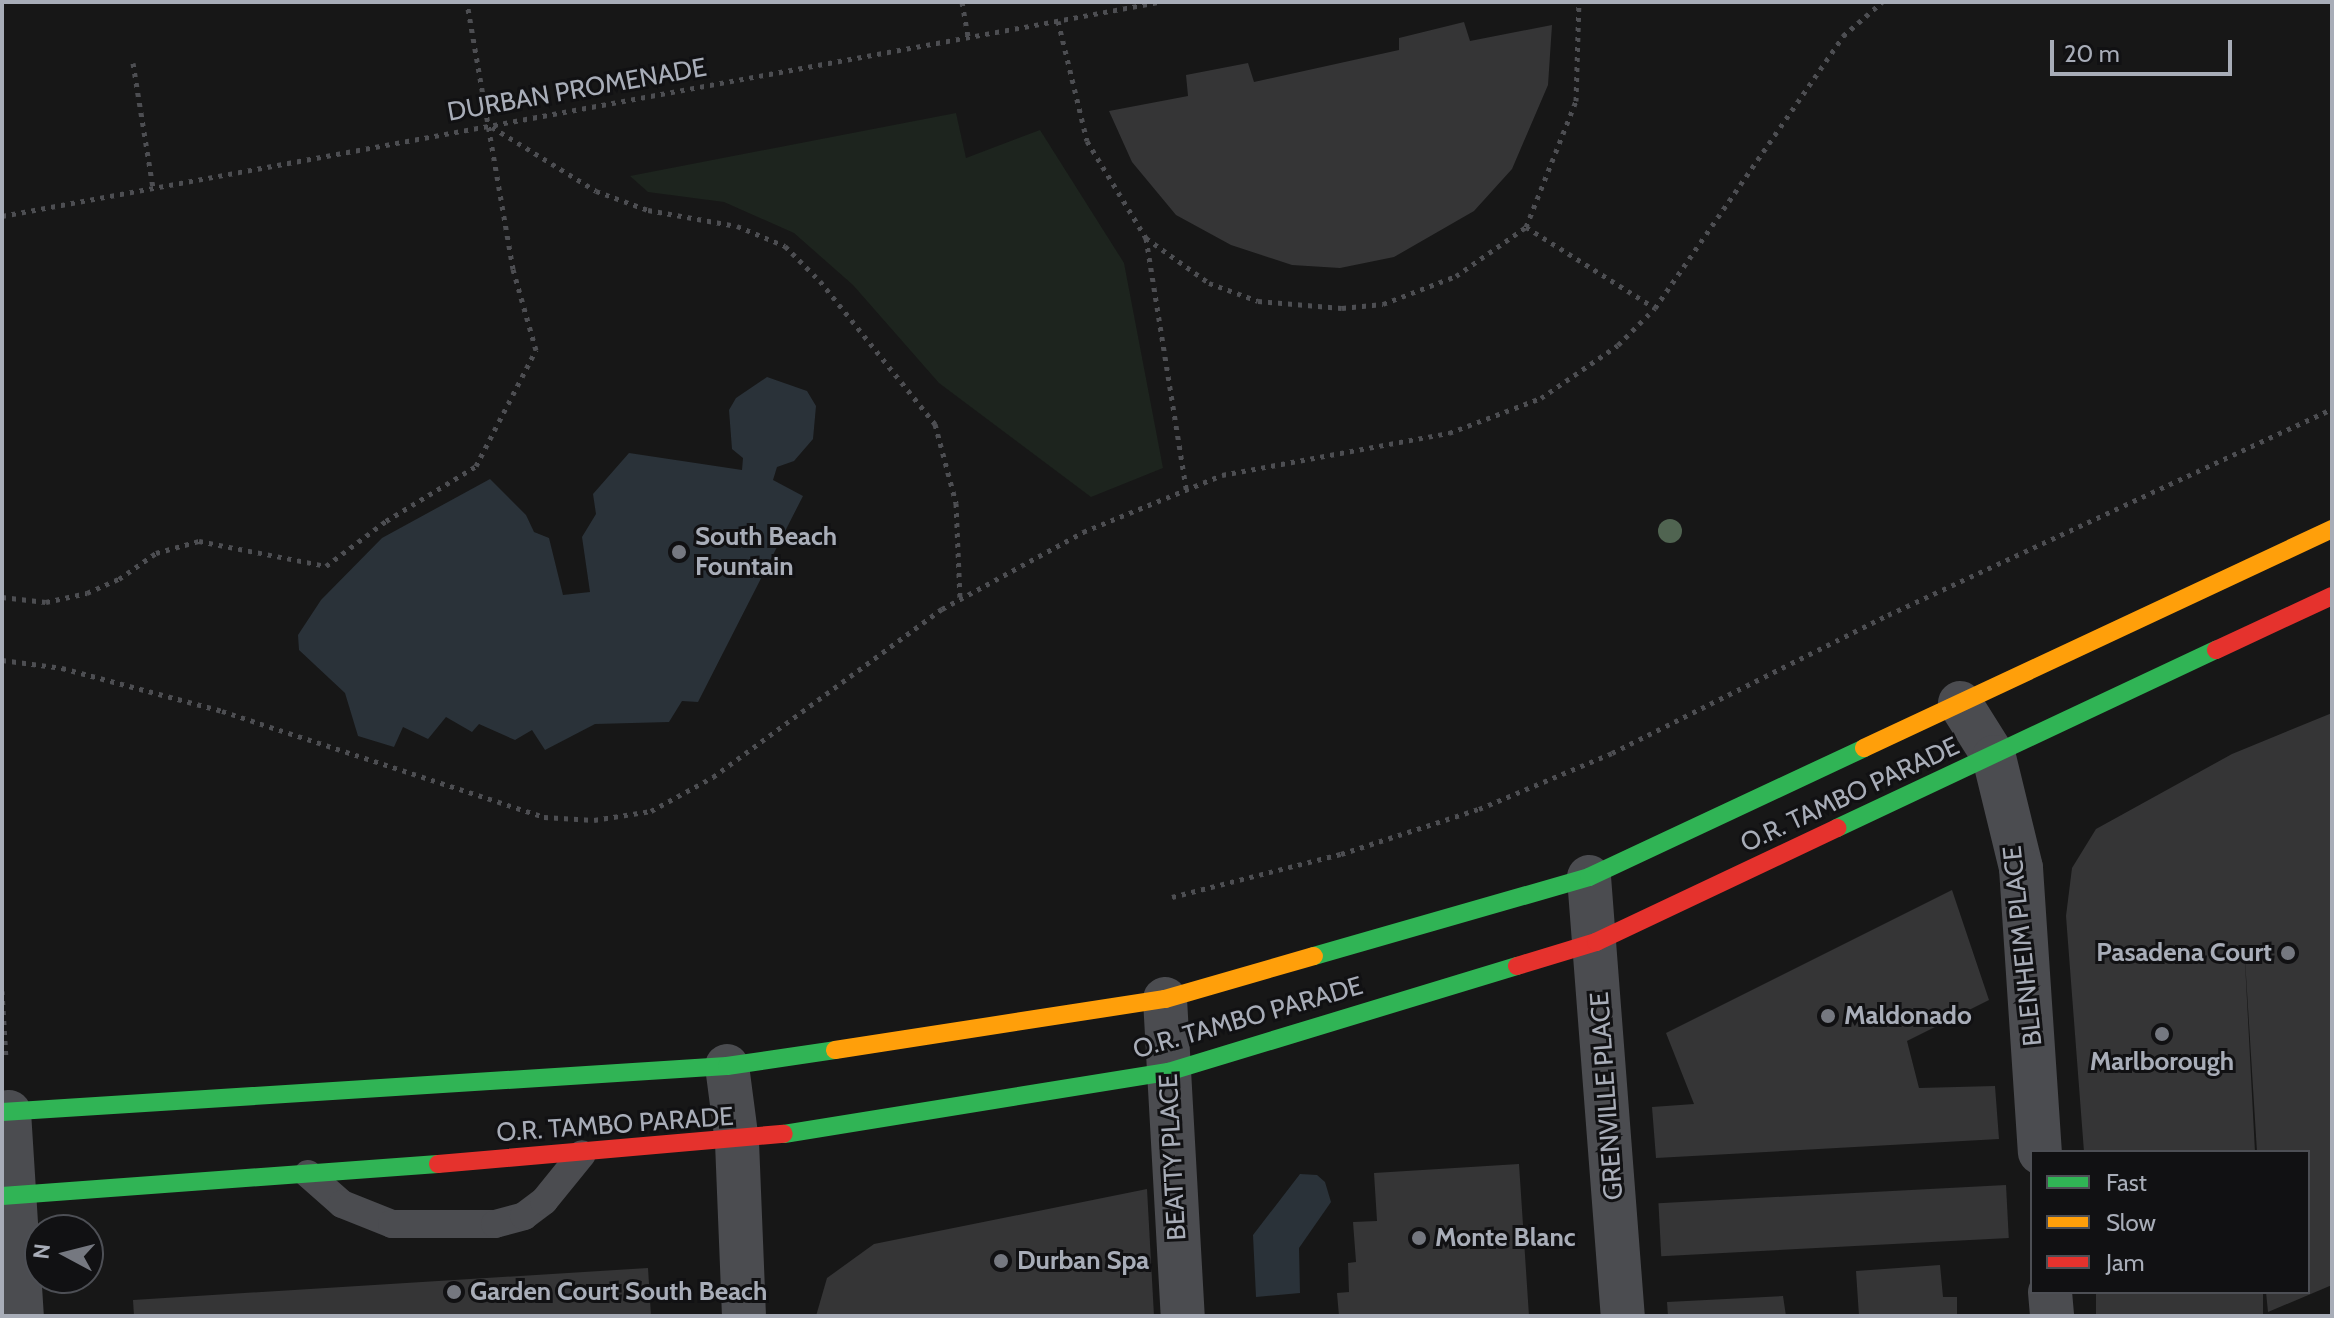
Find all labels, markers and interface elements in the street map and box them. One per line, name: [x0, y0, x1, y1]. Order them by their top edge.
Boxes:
scale bar: [2054, 24, 2236, 74]
text: 20 m: [2064, 39, 2120, 68]
street label: DURBAN PROMENADE: [445, 52, 709, 128]
place label: South Beach Fountain: [695, 521, 837, 582]
marker: South Beach Fountain: [670, 543, 688, 561]
street label: O.R. TAMBO PARADE: [1736, 731, 1964, 859]
street label: BLENHEIM PLACE: [1997, 844, 2049, 1048]
place label: Pasadena Court: [2096, 937, 2272, 969]
marker: Pasadena Court: [2279, 944, 2297, 962]
street label: O.R. TAMBO PARADE: [1129, 970, 1367, 1066]
street label: GRENVILLE PLACE: [1584, 991, 1630, 1201]
place label: Maldonado: [1844, 1000, 1972, 1032]
marker: Maldonado: [1819, 1007, 1837, 1025]
marker: Marlborough: [2153, 1025, 2171, 1043]
place label: Marlborough: [2090, 1046, 2234, 1078]
street label: BEATTY PLACE: [1153, 1073, 1193, 1241]
street label: O.R. TAMBO PARADE: [495, 1101, 735, 1149]
legend: [2030, 1150, 2310, 1294]
text: Fast: [2106, 1168, 2147, 1197]
text: Slow: [2106, 1208, 2156, 1237]
north arrow: [24, 1214, 104, 1294]
place label: Monte Blanc: [1435, 1222, 1576, 1254]
marker: Monte Blanc: [1410, 1229, 1428, 1247]
text: N: [27, 1242, 56, 1261]
place label: Durban Spa: [1017, 1245, 1149, 1277]
text: Jam: [2106, 1248, 2144, 1277]
marker: Durban Spa: [992, 1252, 1010, 1270]
place label: Garden Court South Beach: [470, 1276, 767, 1308]
marker: Garden Court South Beach: [445, 1283, 463, 1301]

